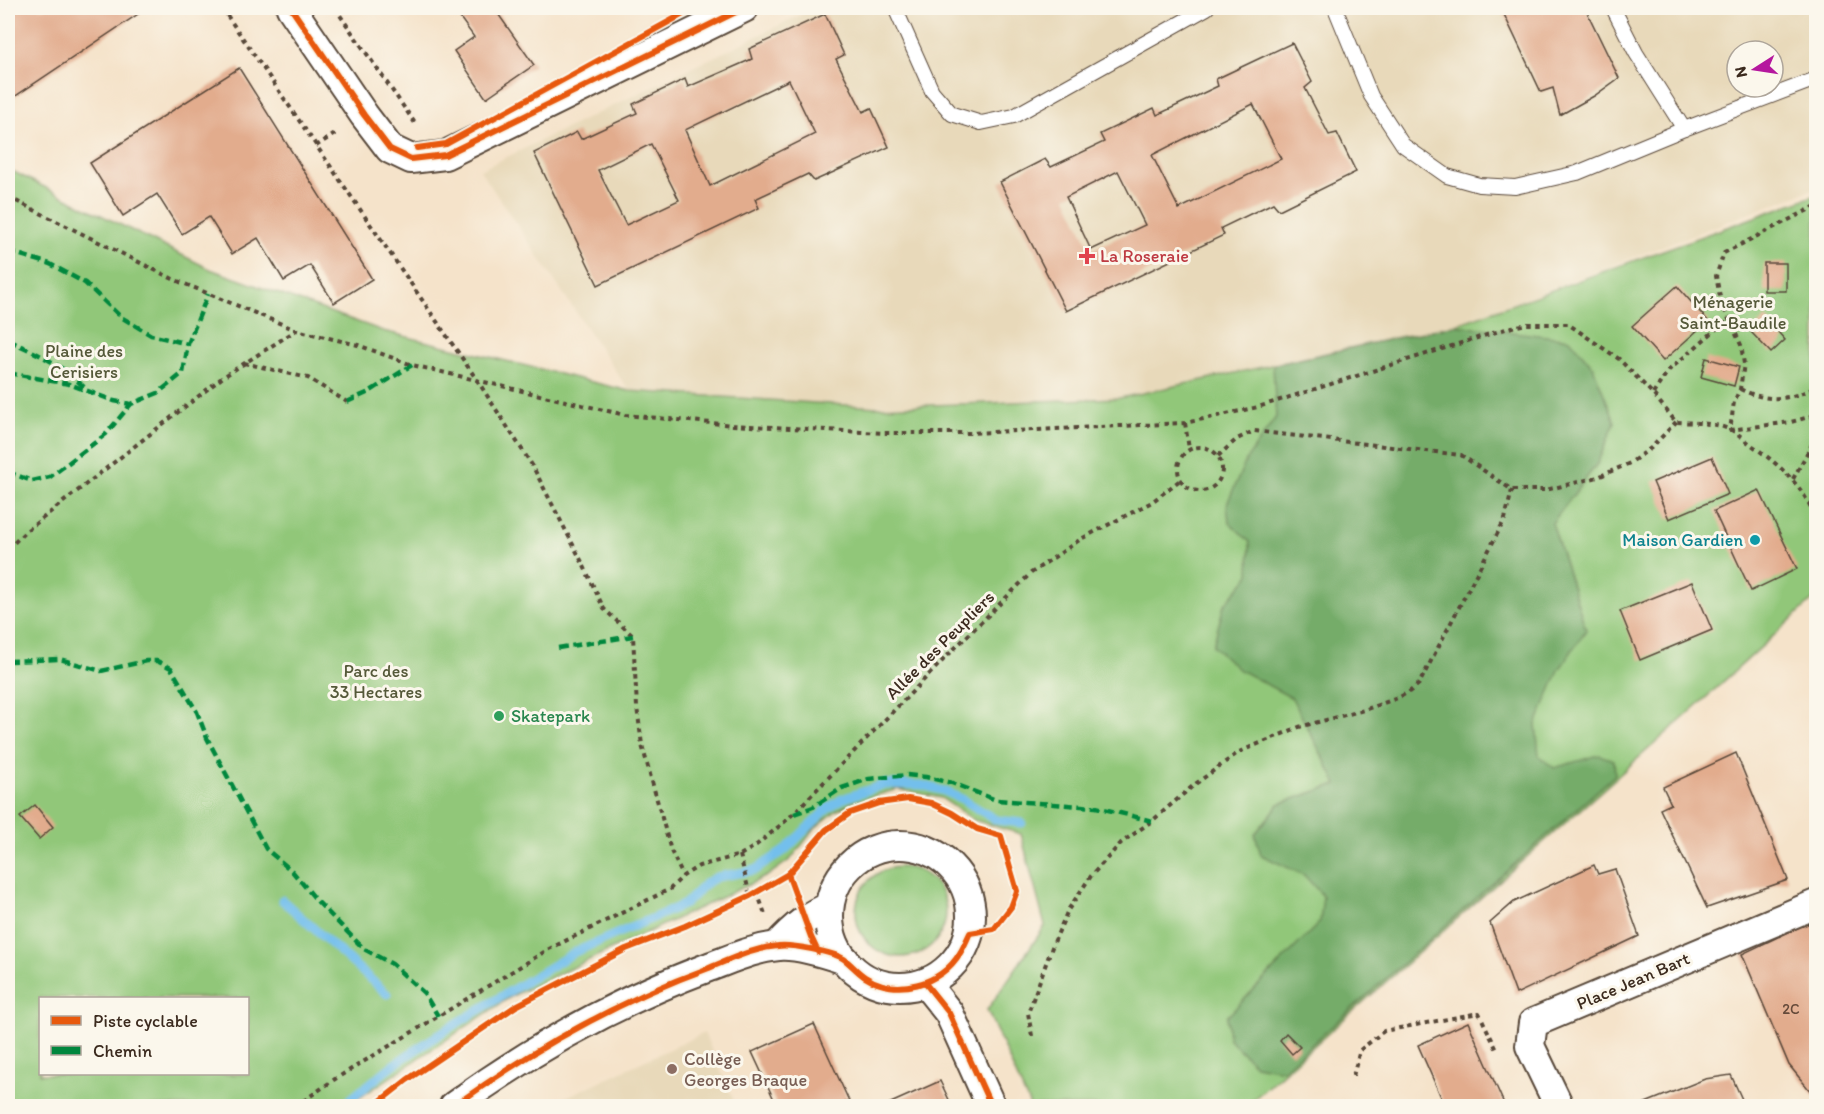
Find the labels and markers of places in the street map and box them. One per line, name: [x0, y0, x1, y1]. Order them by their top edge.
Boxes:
place label: La Roseraie: [1100, 245, 1189, 267]
marker: La Roseraie: [1078, 247, 1096, 265]
place label: Maison Gardien: [1622, 529, 1743, 551]
marker: Maison Gardien: [1748, 533, 1762, 547]
place label: Skatepark: [511, 705, 590, 727]
marker: Skatepark: [492, 709, 506, 723]
place label: Collège Georges Braque: [684, 1048, 807, 1091]
marker: Collège Georges Braque: [665, 1062, 679, 1076]

